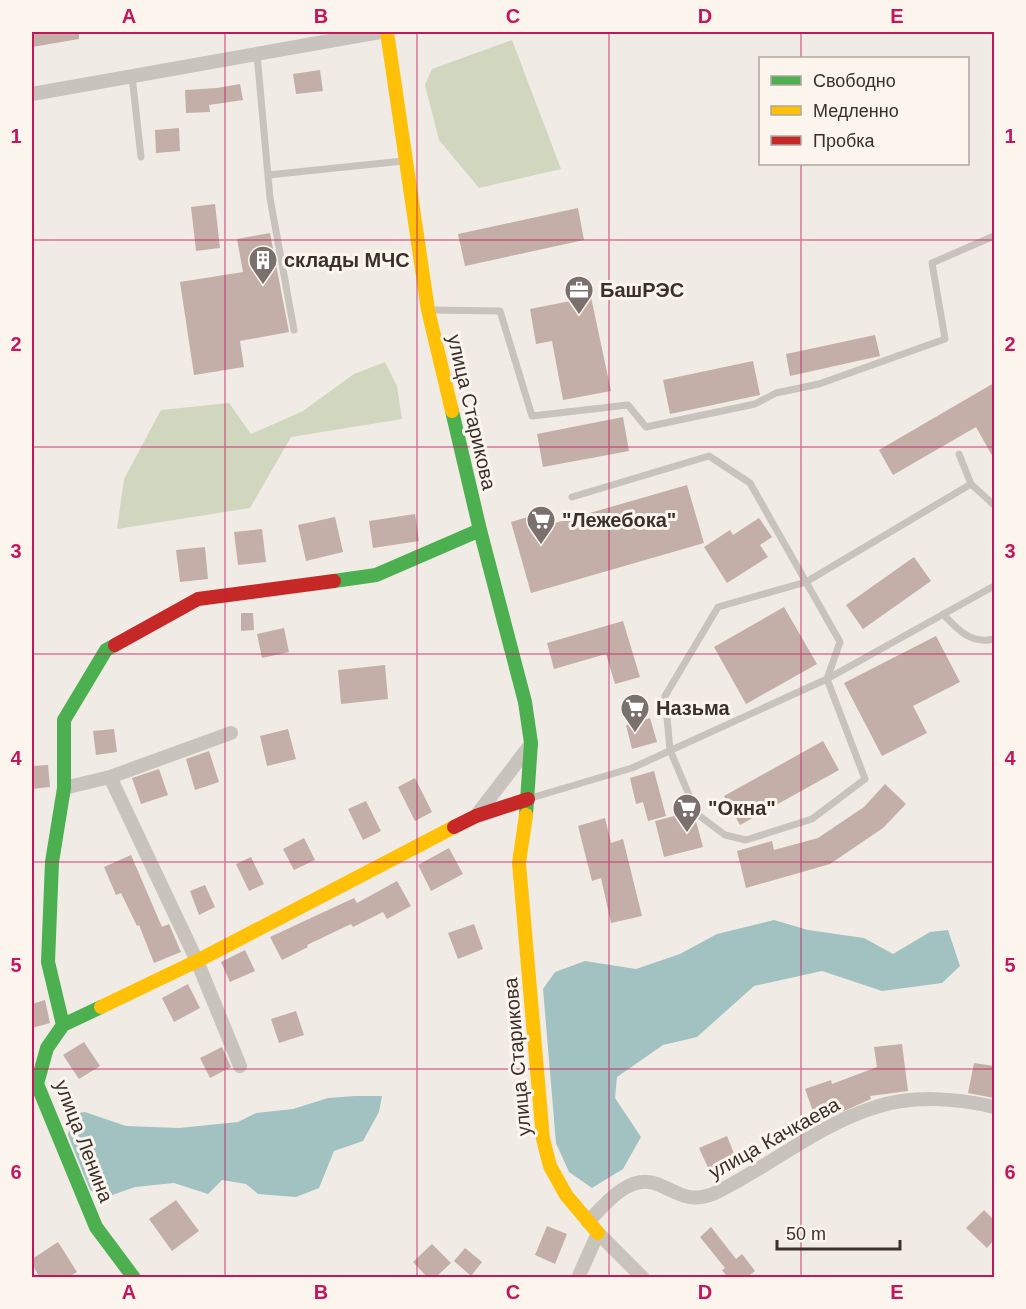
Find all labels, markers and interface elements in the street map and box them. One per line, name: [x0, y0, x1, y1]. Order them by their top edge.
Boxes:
text: A: [122, 5, 136, 27]
text: B: [314, 5, 328, 27]
text: C: [506, 5, 520, 27]
text: D: [698, 5, 712, 27]
text: E: [890, 5, 904, 27]
legend: [759, 57, 969, 165]
text: Свободно: [813, 71, 896, 91]
text: Медленно: [813, 101, 899, 121]
text: 1: [10, 125, 22, 147]
text: 1: [1004, 125, 1016, 147]
text: Пробка: [813, 131, 876, 151]
building icon: склады МЧС: [247, 244, 279, 286]
place label: склады МЧС: [284, 249, 410, 271]
office icon: БашРЭС: [563, 274, 595, 316]
place label: БашРЭС: [600, 279, 684, 301]
street label: улица Старикова: [443, 332, 501, 493]
text: 2: [10, 333, 22, 355]
text: 2: [1004, 333, 1016, 355]
supermarket icon: "Лежебока": [525, 504, 557, 546]
place label: "Лежебока": [562, 509, 676, 531]
text: 3: [10, 540, 22, 562]
text: 3: [1004, 540, 1016, 562]
supermarket icon: Назьма: [619, 692, 651, 734]
place label: Назьма: [656, 697, 731, 719]
text: 4: [10, 747, 22, 769]
text: 4: [1004, 747, 1016, 769]
supermarket icon: "Окна": [671, 792, 703, 834]
place label: "Окна": [708, 797, 776, 819]
text: 5: [10, 954, 22, 976]
text: 5: [1004, 954, 1016, 976]
street label: улица Старикова: [499, 976, 535, 1137]
street label: улица Ленина: [51, 1077, 118, 1206]
street label: улица Качкаева: [705, 1093, 844, 1183]
text: 6: [10, 1161, 22, 1183]
text: 6: [1004, 1161, 1016, 1183]
scale bar: [777, 1213, 900, 1251]
text: 50 m: [786, 1224, 826, 1244]
text: A: [122, 1281, 136, 1303]
text: B: [314, 1281, 328, 1303]
text: C: [506, 1281, 520, 1303]
text: D: [698, 1281, 712, 1303]
text: E: [890, 1281, 904, 1303]

